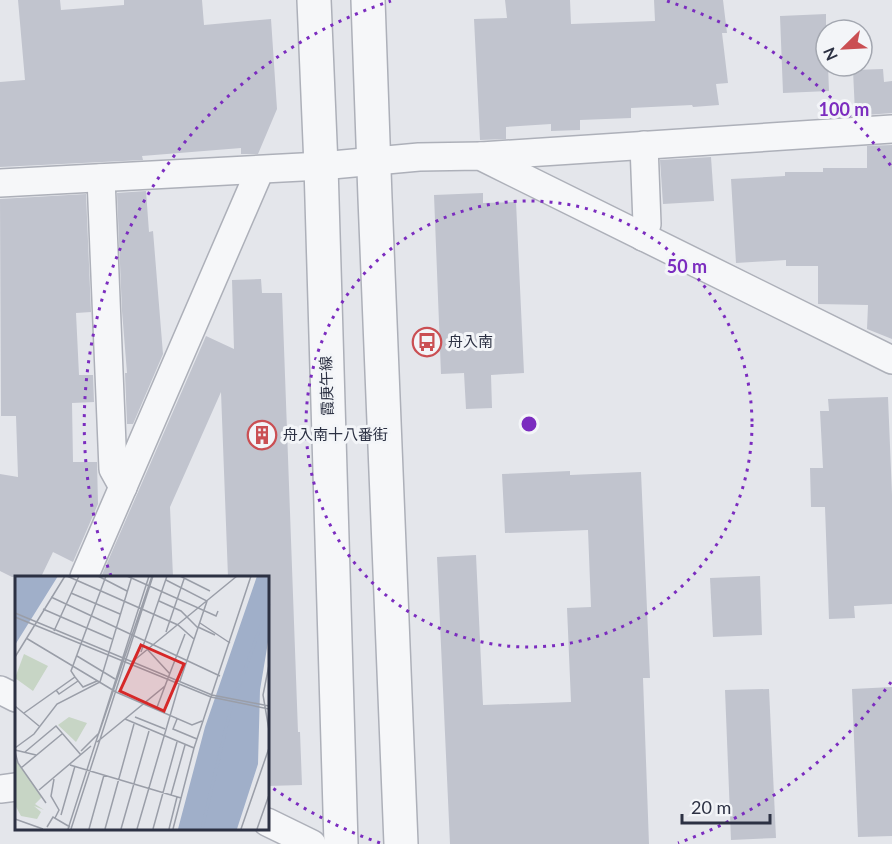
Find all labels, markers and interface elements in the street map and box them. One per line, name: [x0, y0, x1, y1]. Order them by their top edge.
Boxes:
north arrow: [814, 18, 874, 78]
text: N: [819, 45, 841, 64]
text: 100 m: [819, 98, 869, 120]
text: 50 m: [667, 255, 707, 277]
bus stop icon: 舟入南: [411, 326, 443, 358]
place label: 舟入南: [448, 332, 493, 350]
street label: 霞庚午線: [316, 356, 336, 416]
centre of rings: [519, 414, 539, 434]
building icon: 舟入南十八番街: [246, 419, 278, 451]
place label: 舟入南十八番街: [283, 425, 388, 443]
inset map: [15, 576, 268, 829]
scale bar: [682, 787, 770, 825]
text: 20 m: [691, 796, 731, 818]

